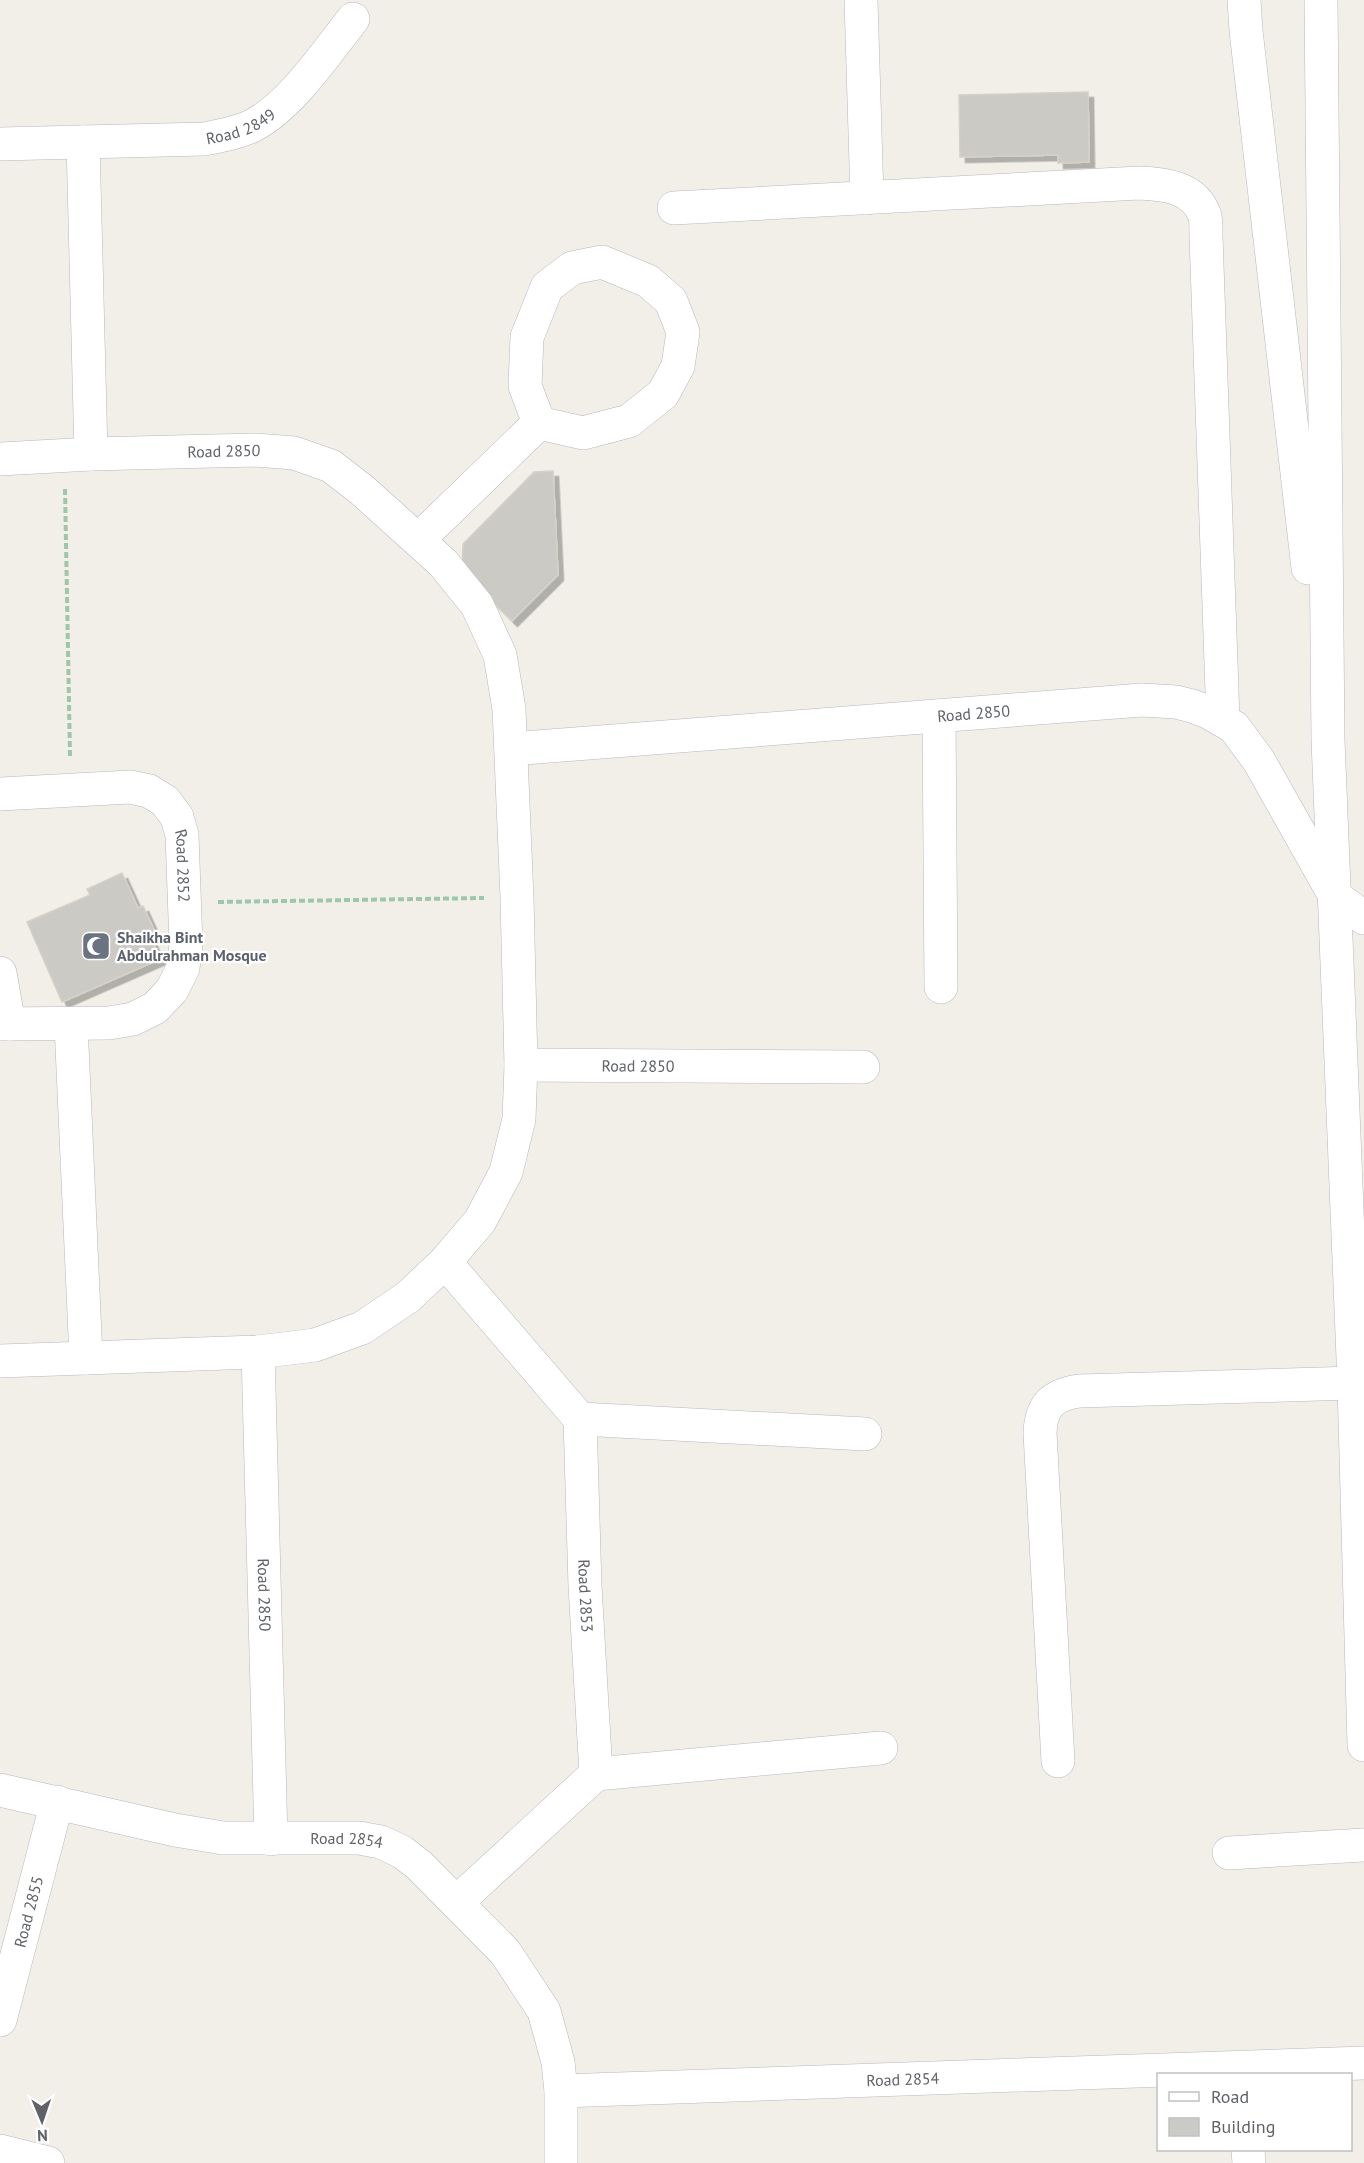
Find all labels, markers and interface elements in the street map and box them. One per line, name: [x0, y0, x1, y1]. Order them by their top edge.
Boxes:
street label: Road 2849: [204, 104, 279, 148]
street label: Road 2850: [187, 440, 261, 462]
street label: Road 2850: [936, 700, 1011, 726]
street label: Road 2852: [171, 827, 194, 903]
place label: Shaikha Bint Abdulrahman Mosque: [117, 927, 267, 965]
mosque icon: Shaikha Bint Abdulrahman Mosque: [80, 930, 112, 962]
street label: Road 2850: [601, 1055, 675, 1076]
street label: Road 2850: [254, 1558, 275, 1632]
street label: Road 2853: [574, 1559, 598, 1633]
street label: Road 2854: [310, 1828, 385, 1852]
street label: Road 2855: [9, 1874, 47, 1950]
street label: Road 2854: [866, 2068, 940, 2090]
legend: [1157, 2073, 1352, 2151]
text: Road: [1211, 2085, 1249, 2108]
north arrow: [12, 2091, 72, 2151]
text: Building: [1211, 2115, 1275, 2138]
text: N: [37, 2126, 48, 2146]

